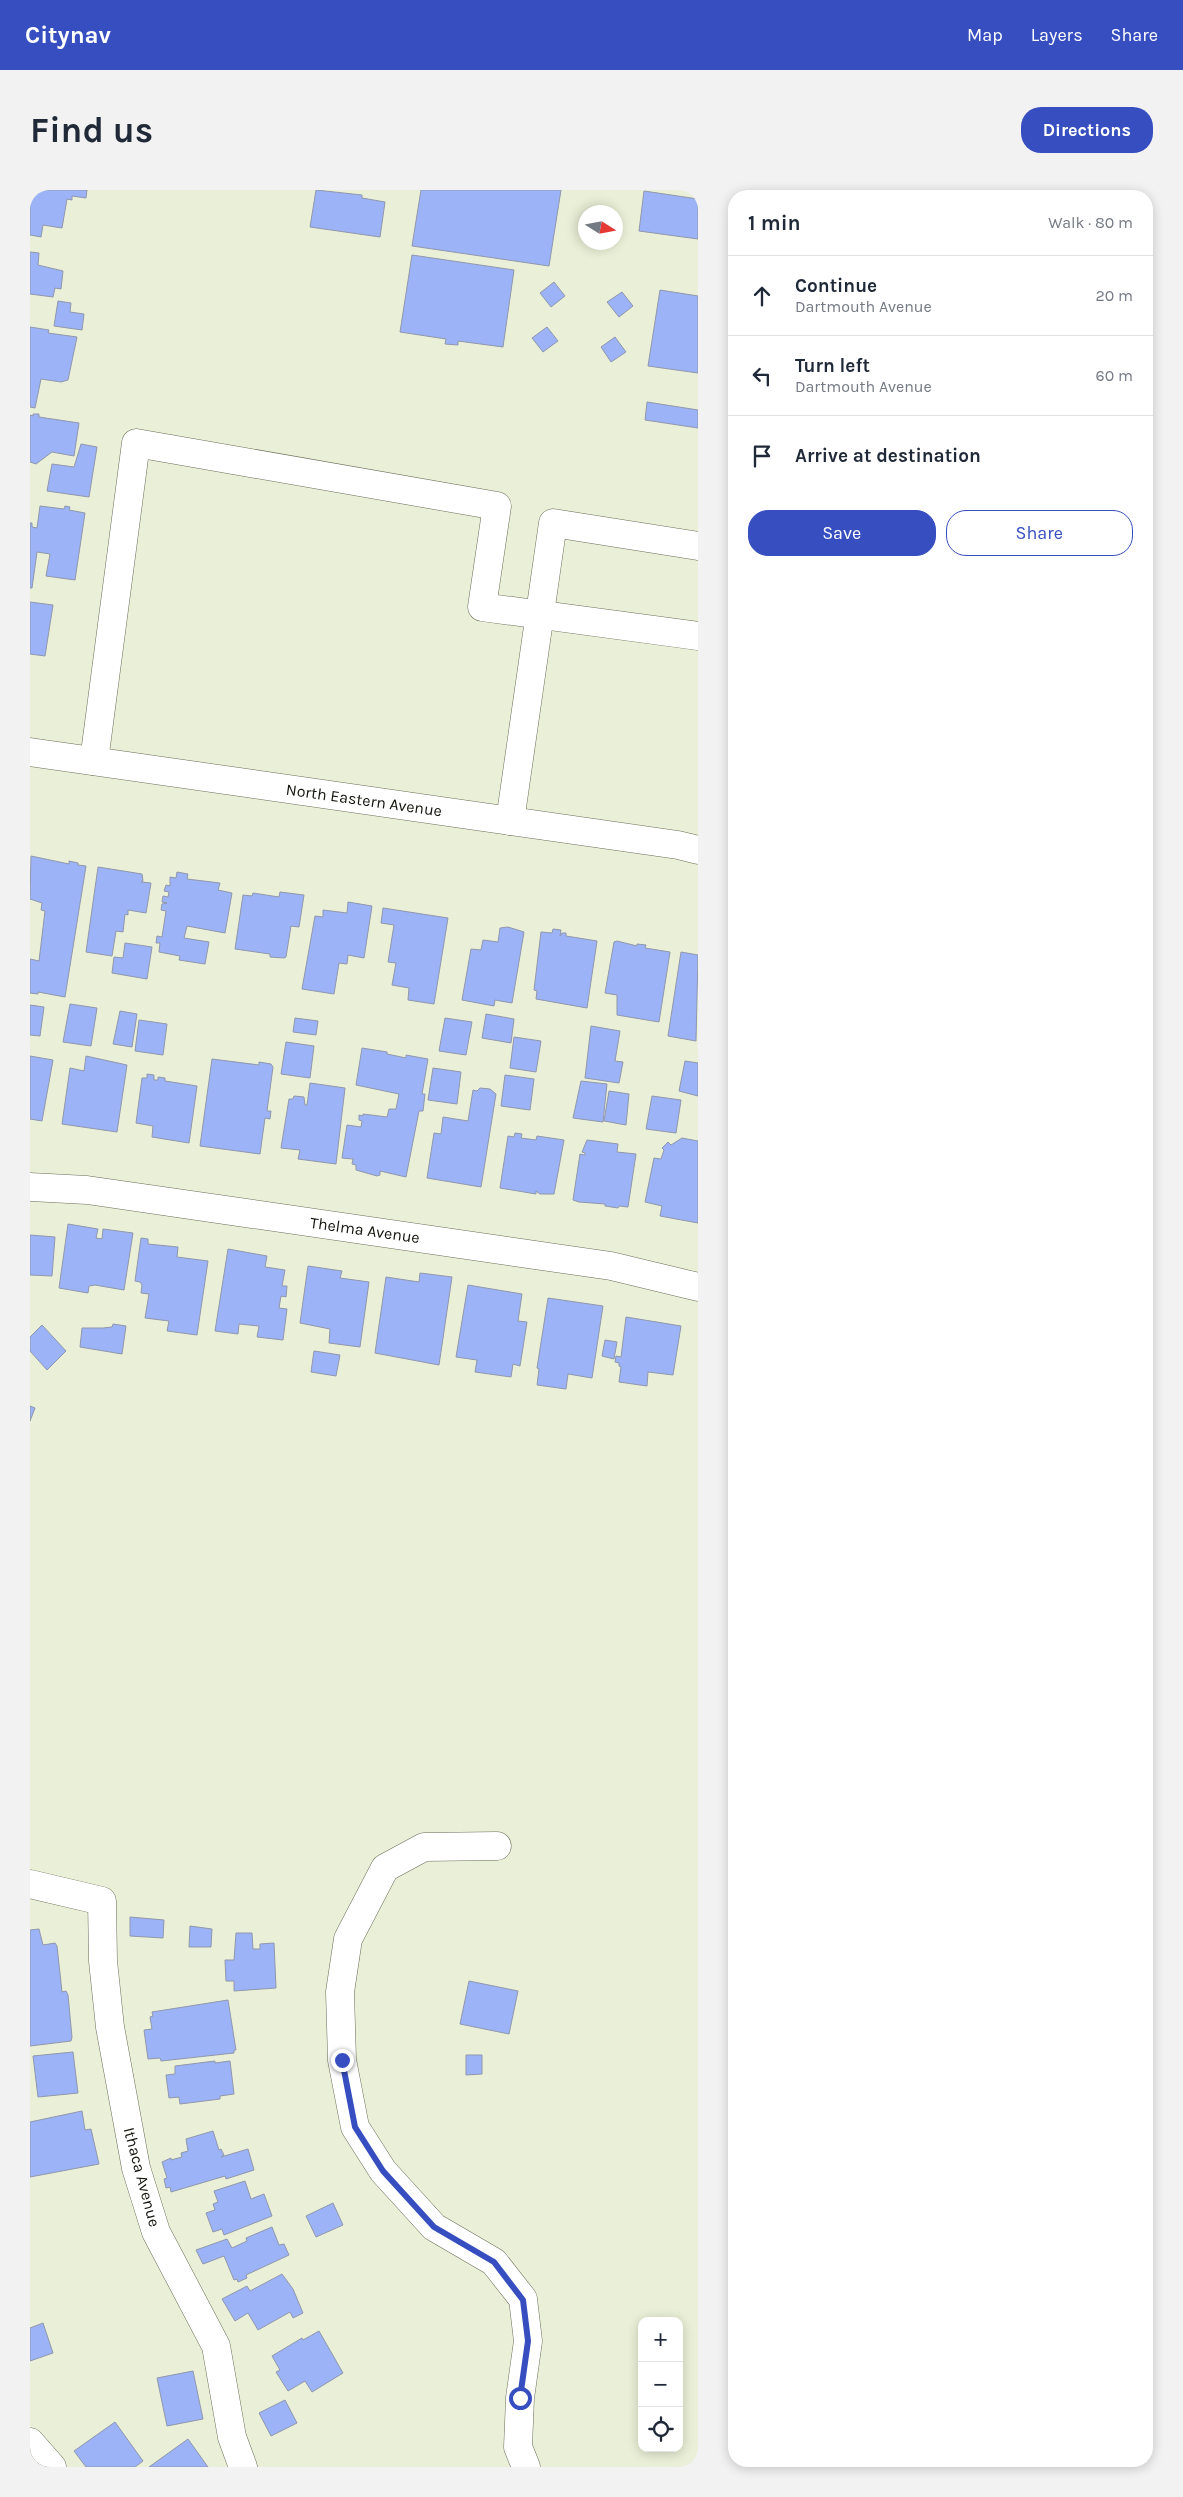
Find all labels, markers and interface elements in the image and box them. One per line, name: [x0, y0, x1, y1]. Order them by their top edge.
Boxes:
text: Citynav: [25, 21, 111, 49]
text: Map: [967, 24, 1003, 46]
text: Layers: [1031, 24, 1083, 46]
text: Share: [1111, 24, 1158, 46]
button: Directions: [1021, 107, 1153, 153]
text: Find us: [30, 110, 153, 151]
north arrow: [578, 205, 623, 250]
text: 1 min: [748, 211, 801, 235]
text: Walk · 80 m: [1048, 213, 1133, 232]
text: Continue: [795, 275, 877, 297]
icon: ahead: [748, 282, 776, 310]
text: 20 m: [1095, 286, 1133, 305]
text: Dartmouth Avenue: [795, 297, 932, 316]
text: Turn left: [795, 355, 870, 377]
icon: left: [748, 362, 776, 390]
text: 60 m: [1096, 366, 1133, 385]
text: Dartmouth Avenue: [795, 377, 932, 396]
icon: arrive: [748, 442, 776, 470]
text: Arrive at destination: [795, 445, 981, 467]
button: Save: [748, 510, 936, 556]
button: Share: [946, 510, 1133, 556]
street label: North Eastern Avenue: [285, 780, 443, 820]
street label: Thelma Avenue: [309, 1213, 421, 1247]
route end: [331, 2049, 354, 2072]
street label: Ithaca Avenue: [120, 2125, 164, 2229]
map controls: [638, 2317, 683, 2452]
button: +: [638, 2317, 683, 2362]
button: −: [638, 2362, 683, 2407]
route start: [509, 2387, 532, 2410]
button: locate: [638, 2407, 683, 2452]

